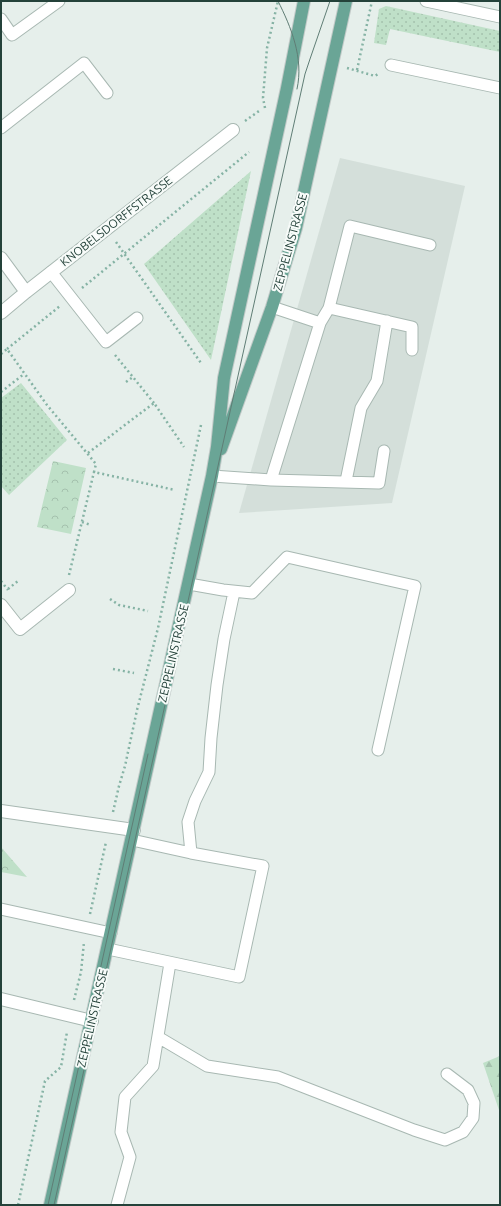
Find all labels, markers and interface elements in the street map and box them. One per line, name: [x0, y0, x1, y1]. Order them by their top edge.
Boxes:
street label: KNOBELSDORFFSTRASSE: [58, 173, 175, 269]
street label: ZEPPELINSTRASSE: [271, 192, 309, 292]
street label: ZEPPELINSTRASSE: [155, 602, 191, 703]
street label: ZEPPELINSTRASSE: [74, 967, 110, 1068]

